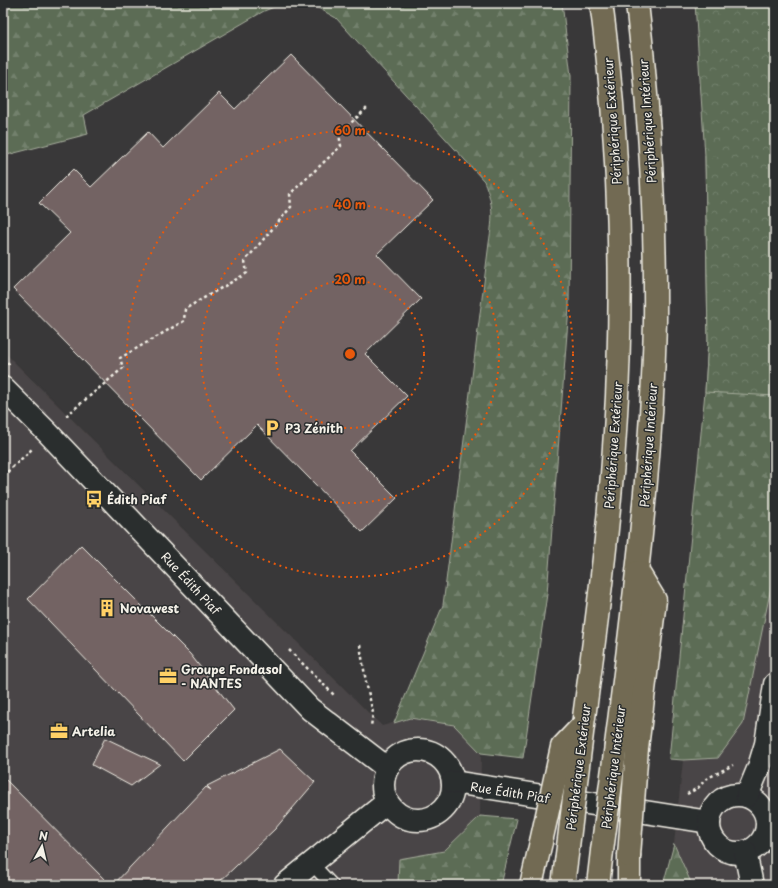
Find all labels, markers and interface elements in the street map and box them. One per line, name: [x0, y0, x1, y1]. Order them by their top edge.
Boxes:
street label: Périphérique Extérieur: [599, 56, 625, 185]
street label: Périphérique Intérieur: [634, 58, 660, 184]
text: 60 m: [334, 121, 366, 139]
text: 40 m: [334, 195, 366, 213]
text: 20 m: [334, 270, 366, 288]
centre of rings: [343, 347, 357, 361]
street label: Périphérique Extérieur: [600, 380, 626, 509]
street label: Périphérique Intérieur: [635, 382, 661, 508]
parking icon: P3 Zénith: [262, 418, 282, 438]
place label: P3 Zénith: [285, 419, 343, 437]
bus stop icon: Édith Piaf: [84, 489, 104, 509]
place label: Édith Piaf: [107, 490, 167, 508]
street label: Rue Édith Piaf: [157, 548, 225, 619]
building icon: Novawest: [97, 598, 117, 618]
place label: Novawest: [120, 599, 180, 617]
place label: Groupe Fondasol - NANTES: [181, 660, 283, 692]
office icon: Groupe Fondasol - NANTES: [158, 666, 178, 686]
street label: Périphérique Extérieur: [561, 702, 595, 831]
street label: Périphérique Intérieur: [596, 704, 630, 830]
office icon: Artelia: [49, 721, 69, 741]
place label: Artelia: [72, 722, 116, 740]
street label: Rue Édith Piaf: [469, 777, 552, 807]
north arrow: [22, 826, 62, 866]
text: N: [38, 827, 49, 845]

